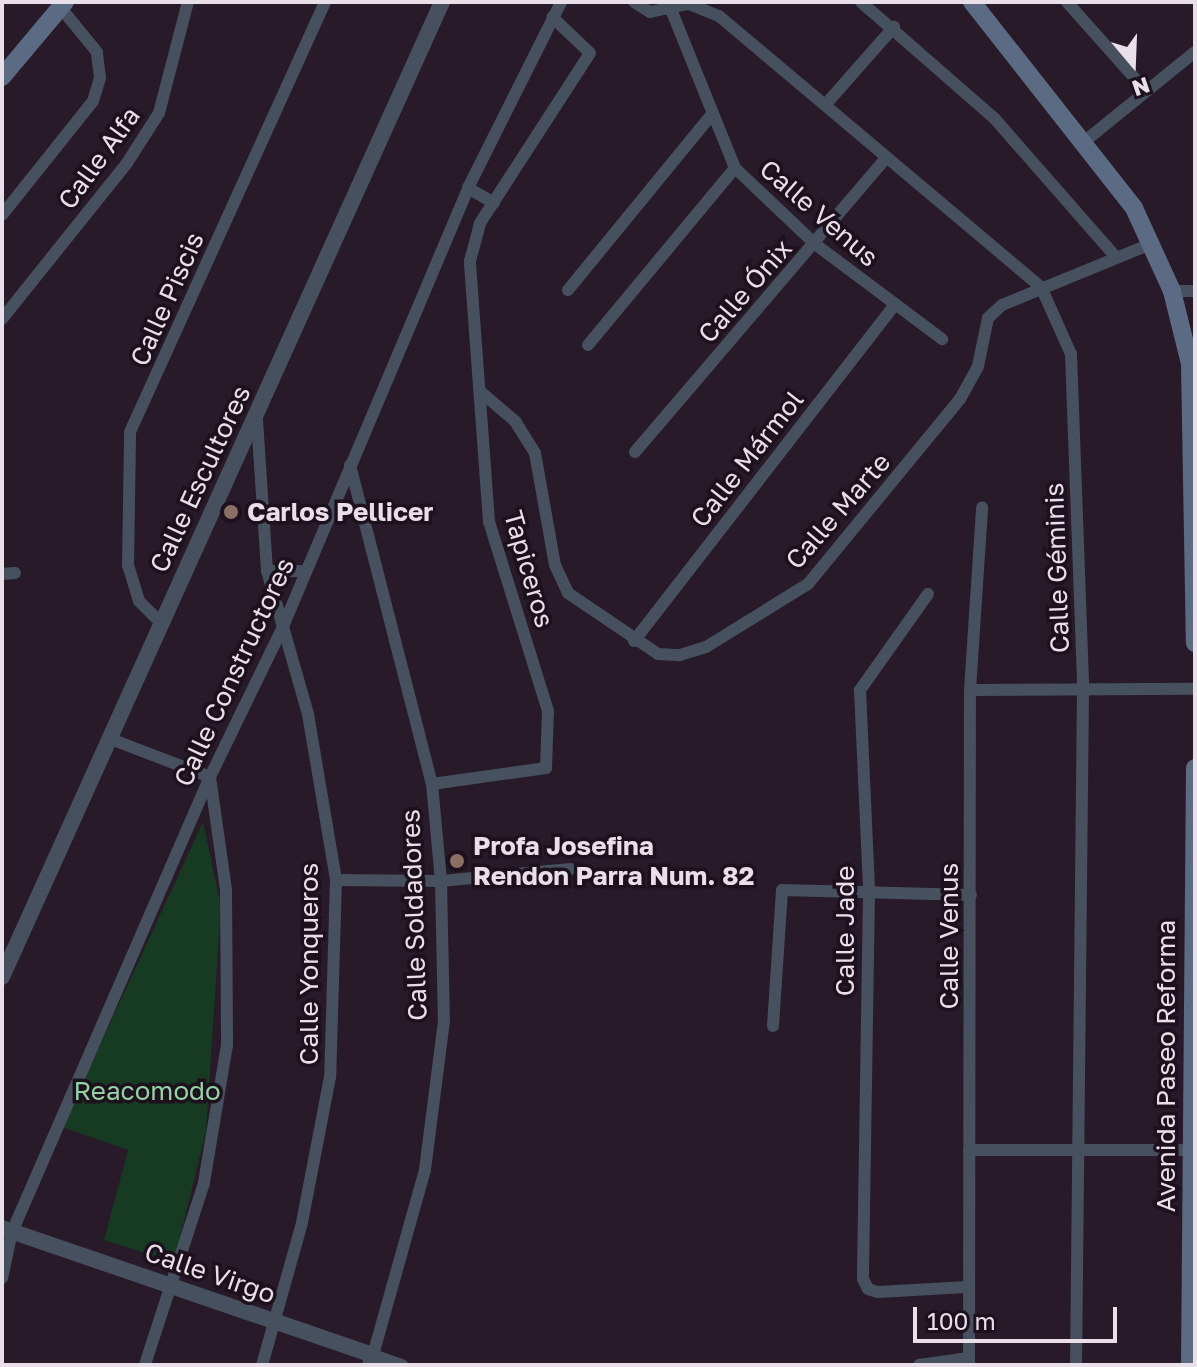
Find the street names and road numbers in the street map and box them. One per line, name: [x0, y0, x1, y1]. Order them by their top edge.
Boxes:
street label: Calle Alfa: [51, 101, 147, 215]
street label: Calle Venus: [753, 153, 885, 273]
street label: Calle Piscis: [124, 227, 210, 371]
street label: Calle Ónix: [692, 233, 798, 349]
street label: Calle Escultores: [143, 381, 257, 577]
street label: Calle Mármol: [684, 385, 810, 533]
street label: Calle Marte: [779, 447, 897, 575]
street label: Calle Géminis: [1038, 482, 1076, 654]
street label: Tapiceros: [497, 507, 561, 631]
street label: Calle Constructores: [167, 553, 301, 791]
street label: Calle Soldadores: [395, 809, 433, 1021]
street label: Calle Yonqueros: [293, 863, 325, 1065]
street label: Calle Venus: [933, 863, 965, 1009]
street label: Calle Jade: [829, 866, 861, 996]
street label: Avenida Paseo Reforma: [1150, 920, 1182, 1212]
street label: Calle Virgo: [141, 1236, 279, 1310]

